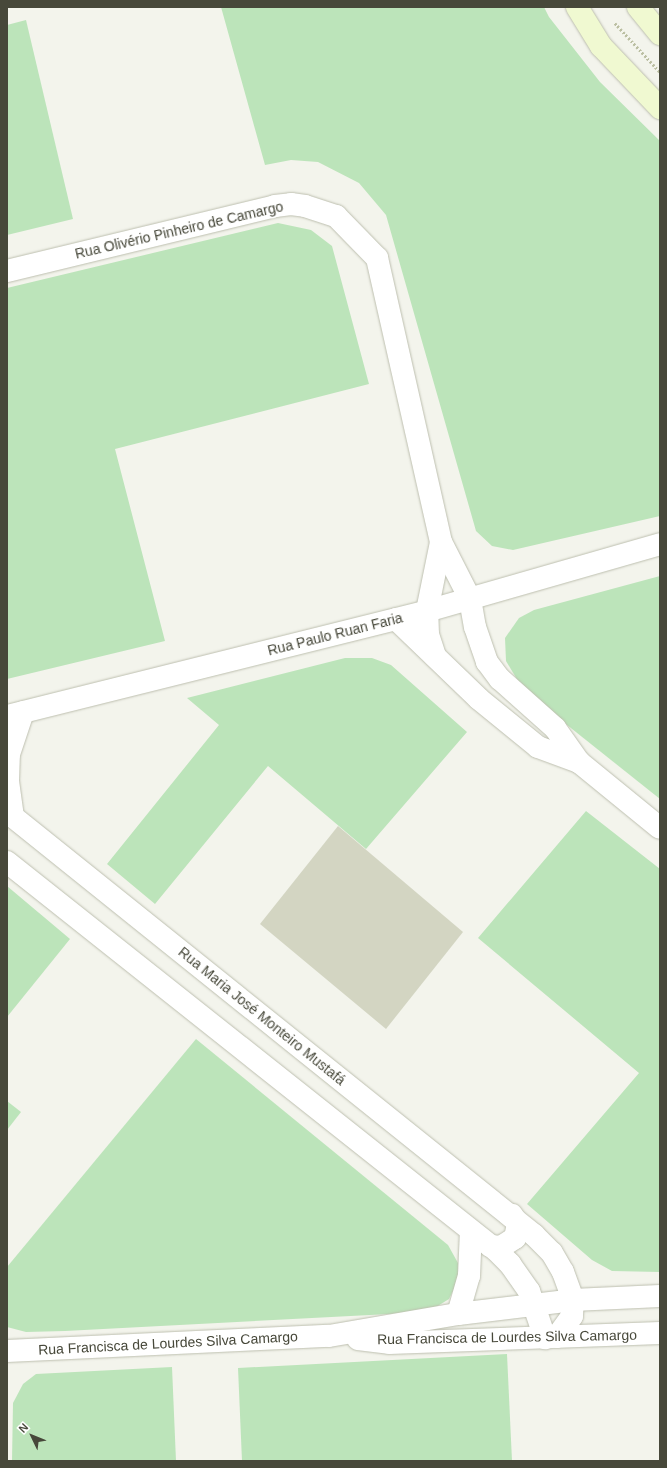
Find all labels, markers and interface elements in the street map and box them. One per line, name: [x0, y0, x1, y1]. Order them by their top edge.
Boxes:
street label: Rua Olivério Pinheiro de Camargo: [73, 198, 285, 262]
street label: Rua Paulo Ruan Faria: [266, 609, 404, 659]
street label: Rua Maria José Monteiro Mustafá: [175, 943, 349, 1089]
street label: Rua Francisca de Lourdes Silva Camargo: [377, 1326, 637, 1348]
street label: Rua Francisca de Lourdes Silva Camargo: [38, 1328, 298, 1358]
north arrow: [12, 1416, 52, 1456]
text: N: [16, 1421, 30, 1435]

